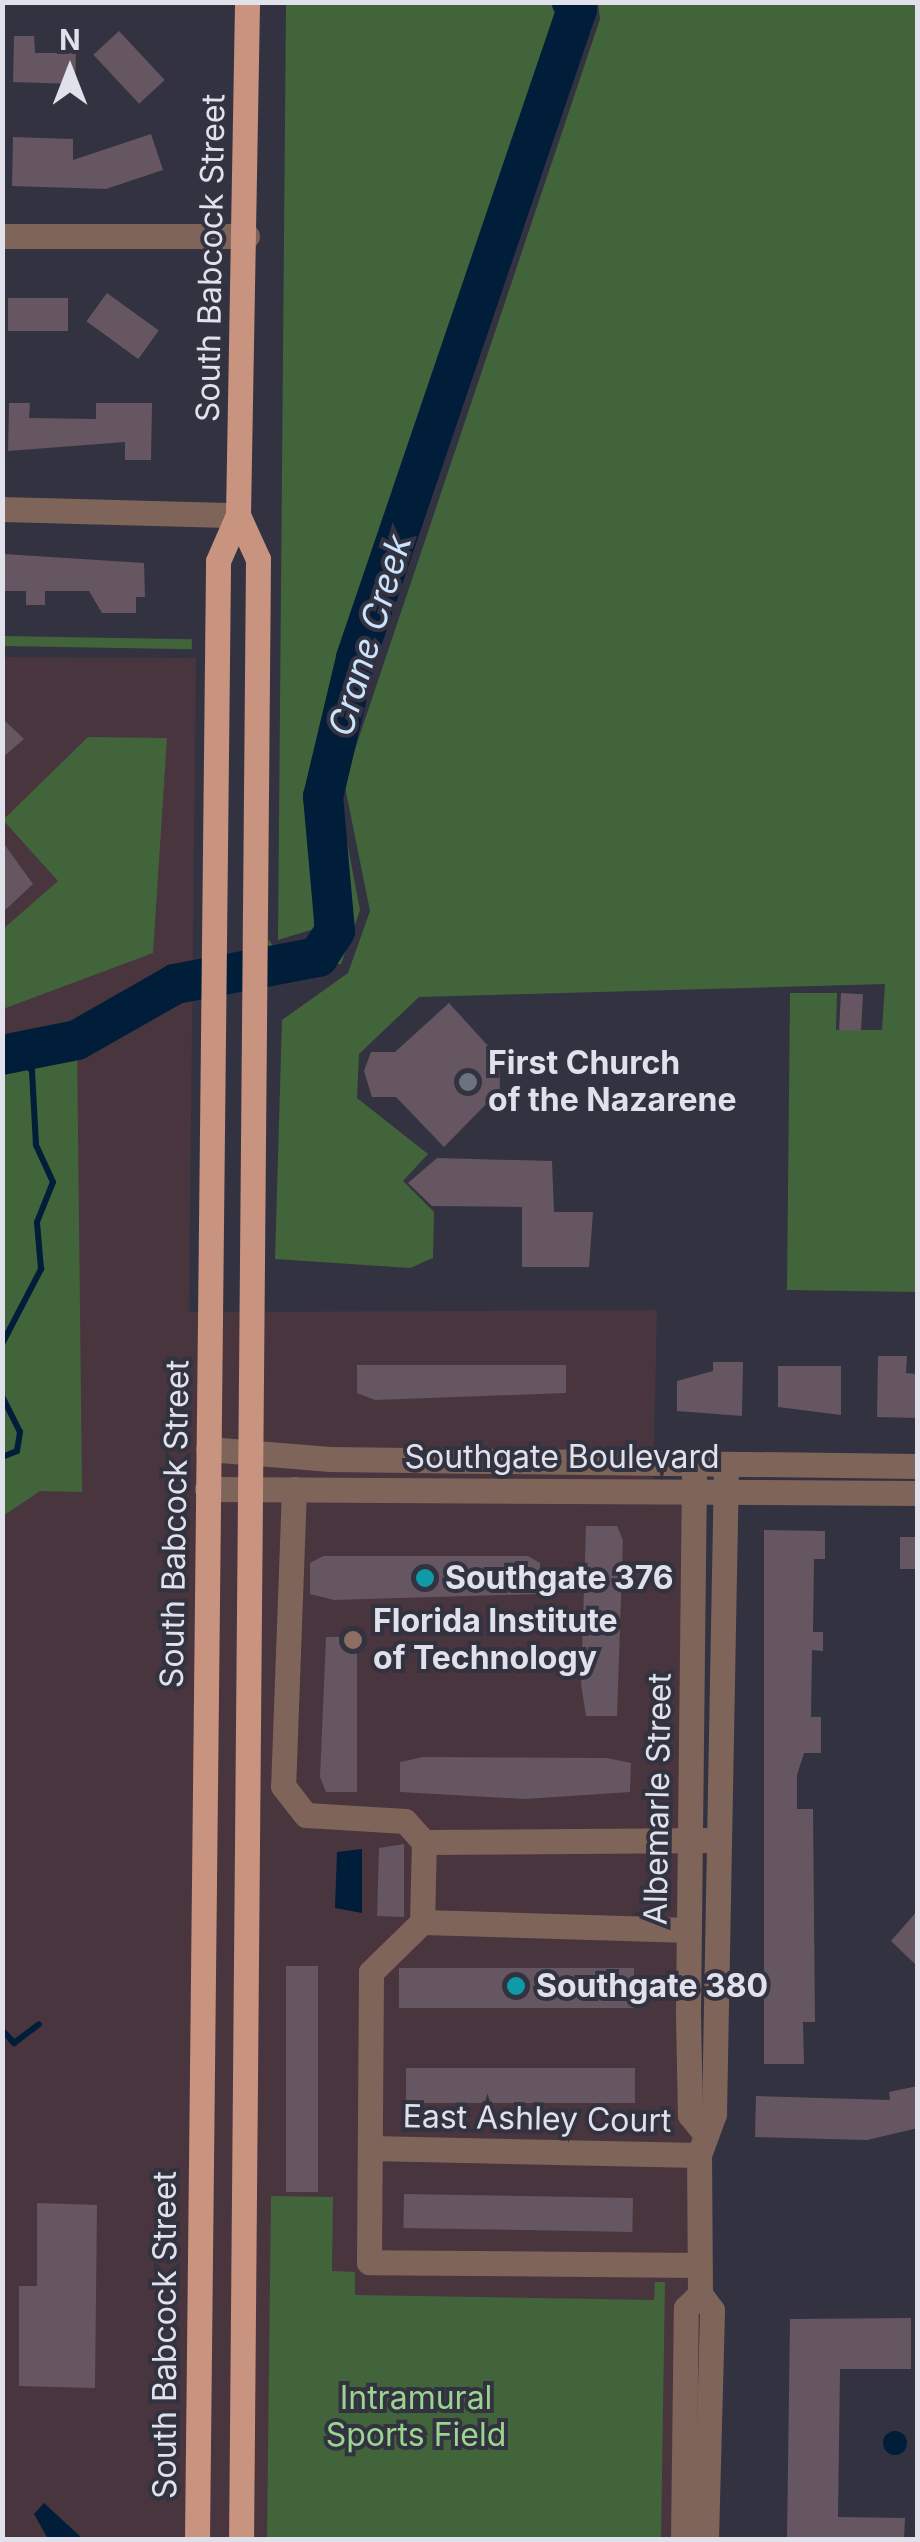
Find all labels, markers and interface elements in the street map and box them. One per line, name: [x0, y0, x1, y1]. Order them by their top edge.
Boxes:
north arrow: [20, 20, 120, 120]
text: N: [59, 23, 81, 57]
street label: South Babcock Street: [189, 94, 233, 422]
water label: Crane Creek: [319, 529, 419, 741]
place label: First Church of the Nazarene: [488, 1045, 736, 1120]
marker: First Church of the Nazarene: [457, 1071, 479, 1093]
street label: South Babcock Street: [153, 1360, 197, 1688]
street label: Southgate Boulevard: [404, 1438, 720, 1476]
place label: Southgate 376: [445, 1559, 674, 1597]
marker: Southgate 376: [414, 1567, 436, 1589]
place label: Florida Institute of Technology: [373, 1603, 618, 1678]
marker: Florida Institute of Technology: [342, 1629, 364, 1651]
street label: Albemarle Street: [637, 1673, 679, 1925]
place label: Southgate 380: [536, 1967, 768, 2005]
marker: Southgate 380: [505, 1975, 527, 1997]
street label: East Ashley Court: [402, 2097, 672, 2141]
street label: South Babcock Street: [146, 2171, 184, 2499]
park label: Intramural Sports Field: [326, 2380, 506, 2455]

